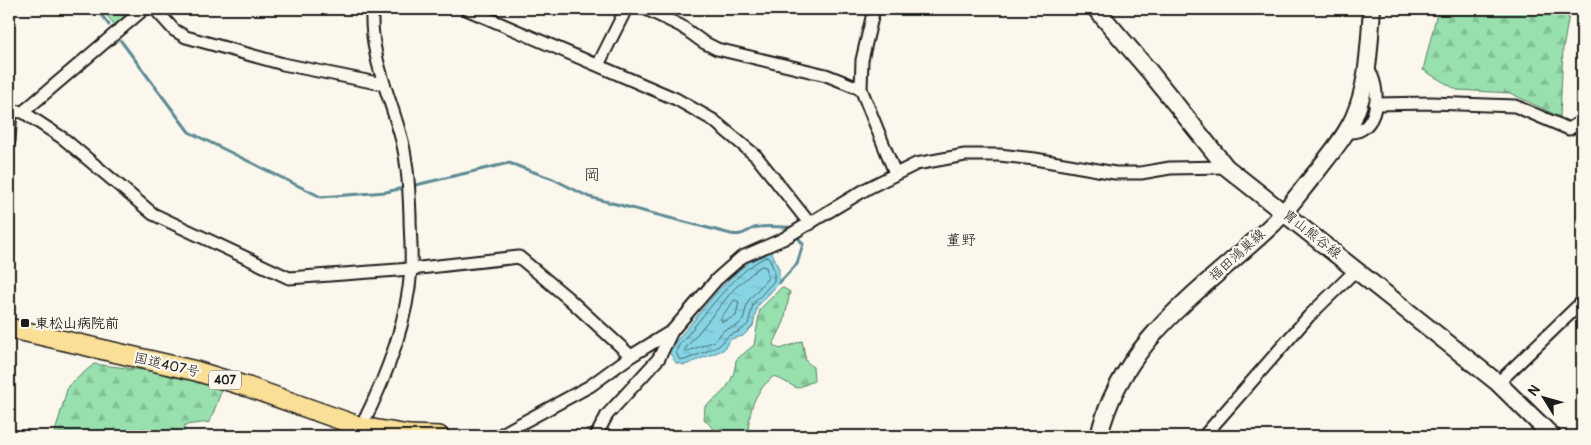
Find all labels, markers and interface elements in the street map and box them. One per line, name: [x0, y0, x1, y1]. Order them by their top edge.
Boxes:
district label: 岡: [584, 165, 600, 185]
street label: 胄山熊谷線: [1279, 206, 1345, 262]
street label: 福田鴻巣線: [1205, 225, 1269, 285]
district label: 董野: [946, 231, 976, 250]
place label: 東松山病院前: [35, 315, 119, 332]
marker: 東松山病院前: [19, 317, 31, 329]
street label: 国道407号: [132, 349, 202, 381]
road number: 407: [209, 370, 241, 390]
north arrow: [1518, 372, 1568, 422]
text: N: [1524, 382, 1544, 399]

